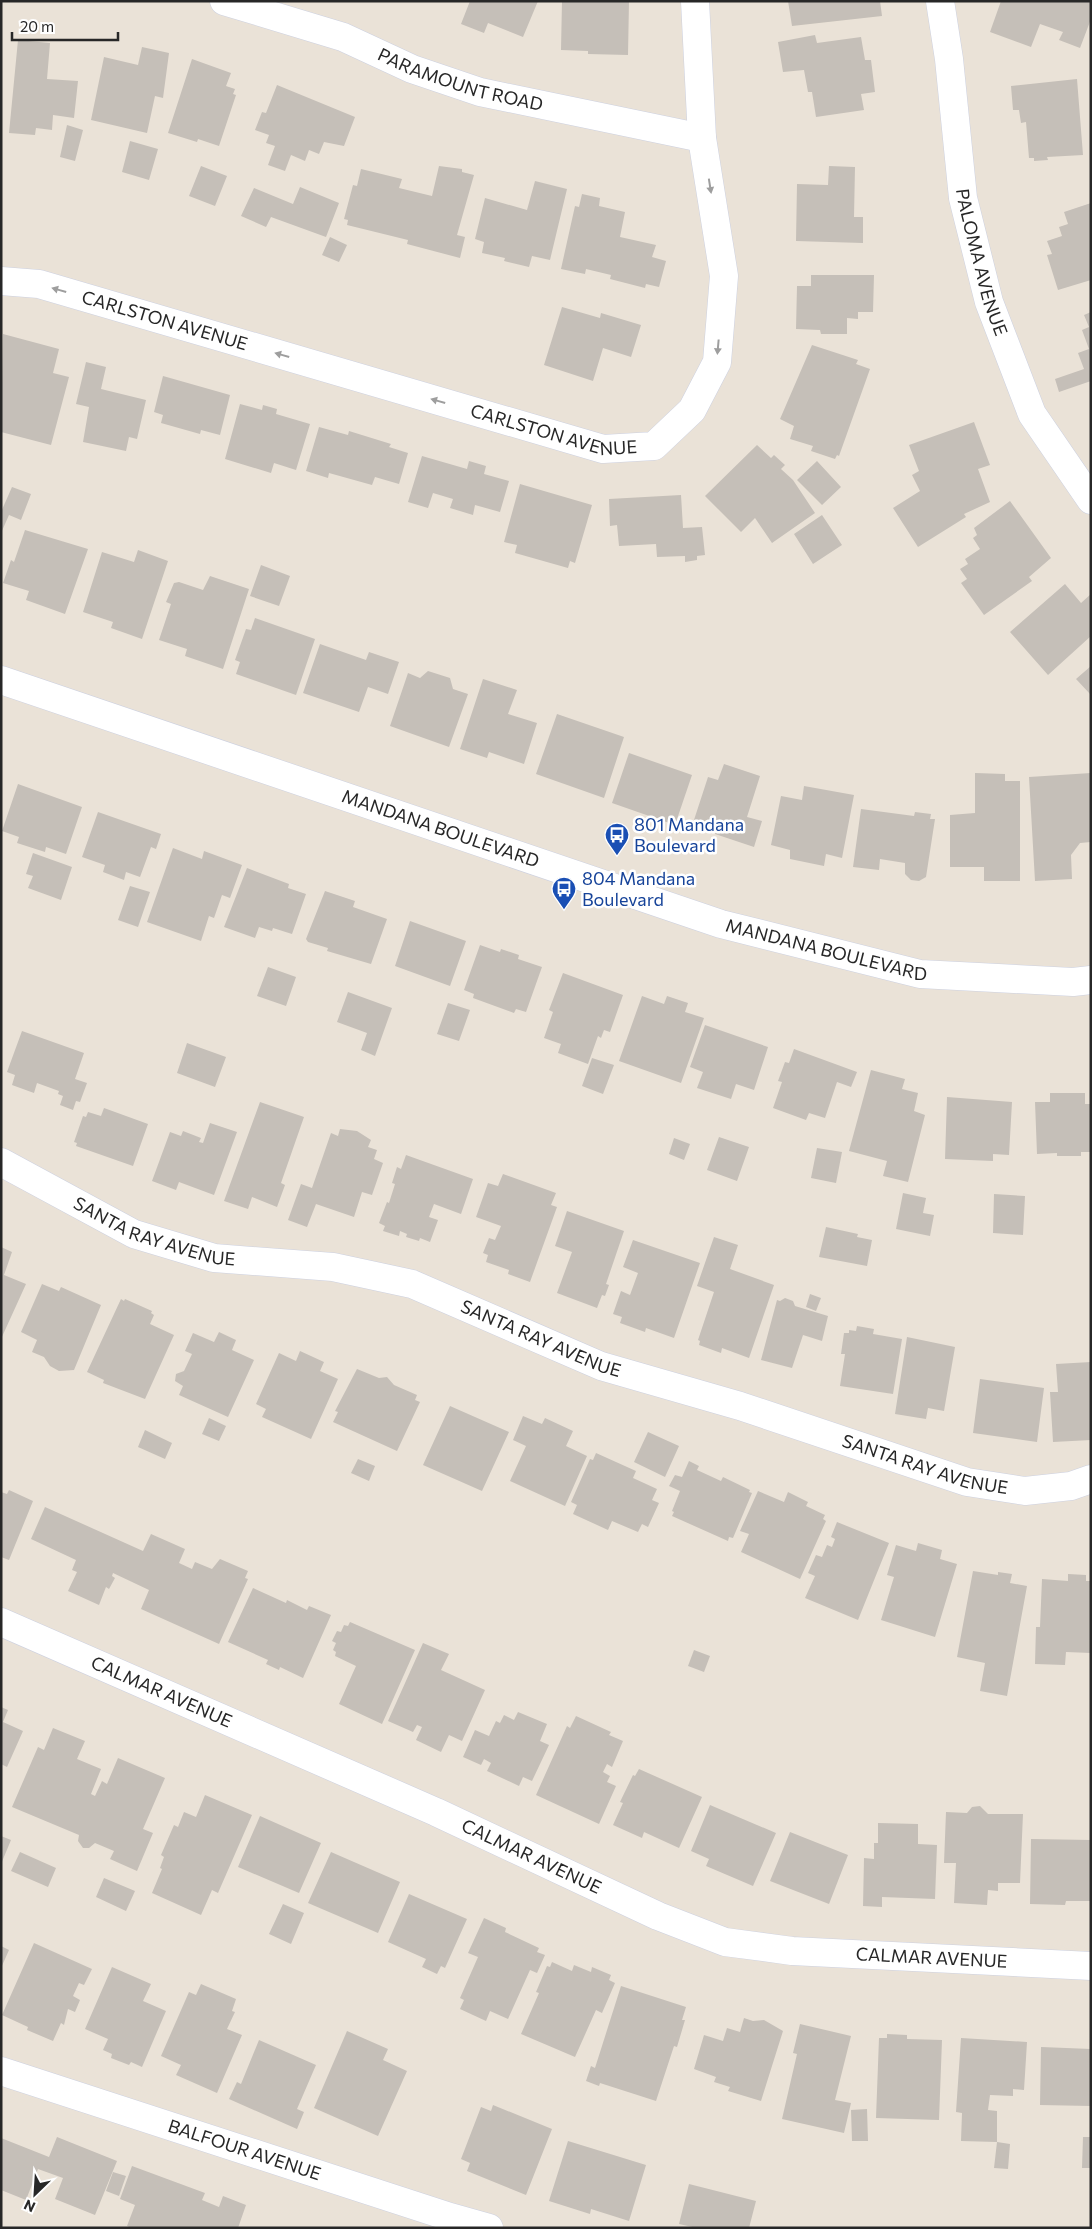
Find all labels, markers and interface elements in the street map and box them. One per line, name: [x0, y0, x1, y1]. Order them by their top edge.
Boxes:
scale bar: [12, 10, 119, 42]
text: 20 m: [20, 17, 54, 35]
street label: PARAMOUNT ROAD: [375, 43, 545, 115]
one-way arrow: [706, 179, 714, 195]
street label: PALOMA AVENUE: [952, 188, 1013, 339]
street label: CARLSTON AVENUE: [79, 285, 250, 354]
one-way arrow: [52, 286, 67, 294]
one-way arrow: [714, 340, 722, 356]
one-way arrow: [275, 351, 290, 359]
one-way arrow: [431, 396, 446, 404]
street label: CARLSTON AVENUE: [468, 399, 638, 459]
street label: MANDANA BOULEVARD: [339, 784, 542, 872]
place label: 801 Mandana Boulevard: [634, 813, 744, 856]
bus stop icon: 801 Mandana Boulevard: [604, 822, 630, 856]
place label: 804 Mandana Boulevard: [582, 867, 695, 910]
bus stop icon: 804 Mandana Boulevard: [551, 876, 577, 910]
street label: MANDANA BOULEVARD: [724, 914, 928, 984]
street label: SANTA RAY AVENUE: [70, 1191, 236, 1270]
street label: SANTA RAY AVENUE: [458, 1294, 624, 1381]
street label: SANTA RAY AVENUE: [840, 1429, 1009, 1498]
street label: CALMAR AVENUE: [88, 1651, 236, 1732]
street label: CALMAR AVENUE: [458, 1814, 605, 1898]
street label: CALMAR AVENUE: [855, 1942, 1008, 1972]
street label: BALFOUR AVENUE: [165, 2114, 324, 2184]
north arrow: [10, 2169, 60, 2219]
text: N: [21, 2196, 38, 2216]

